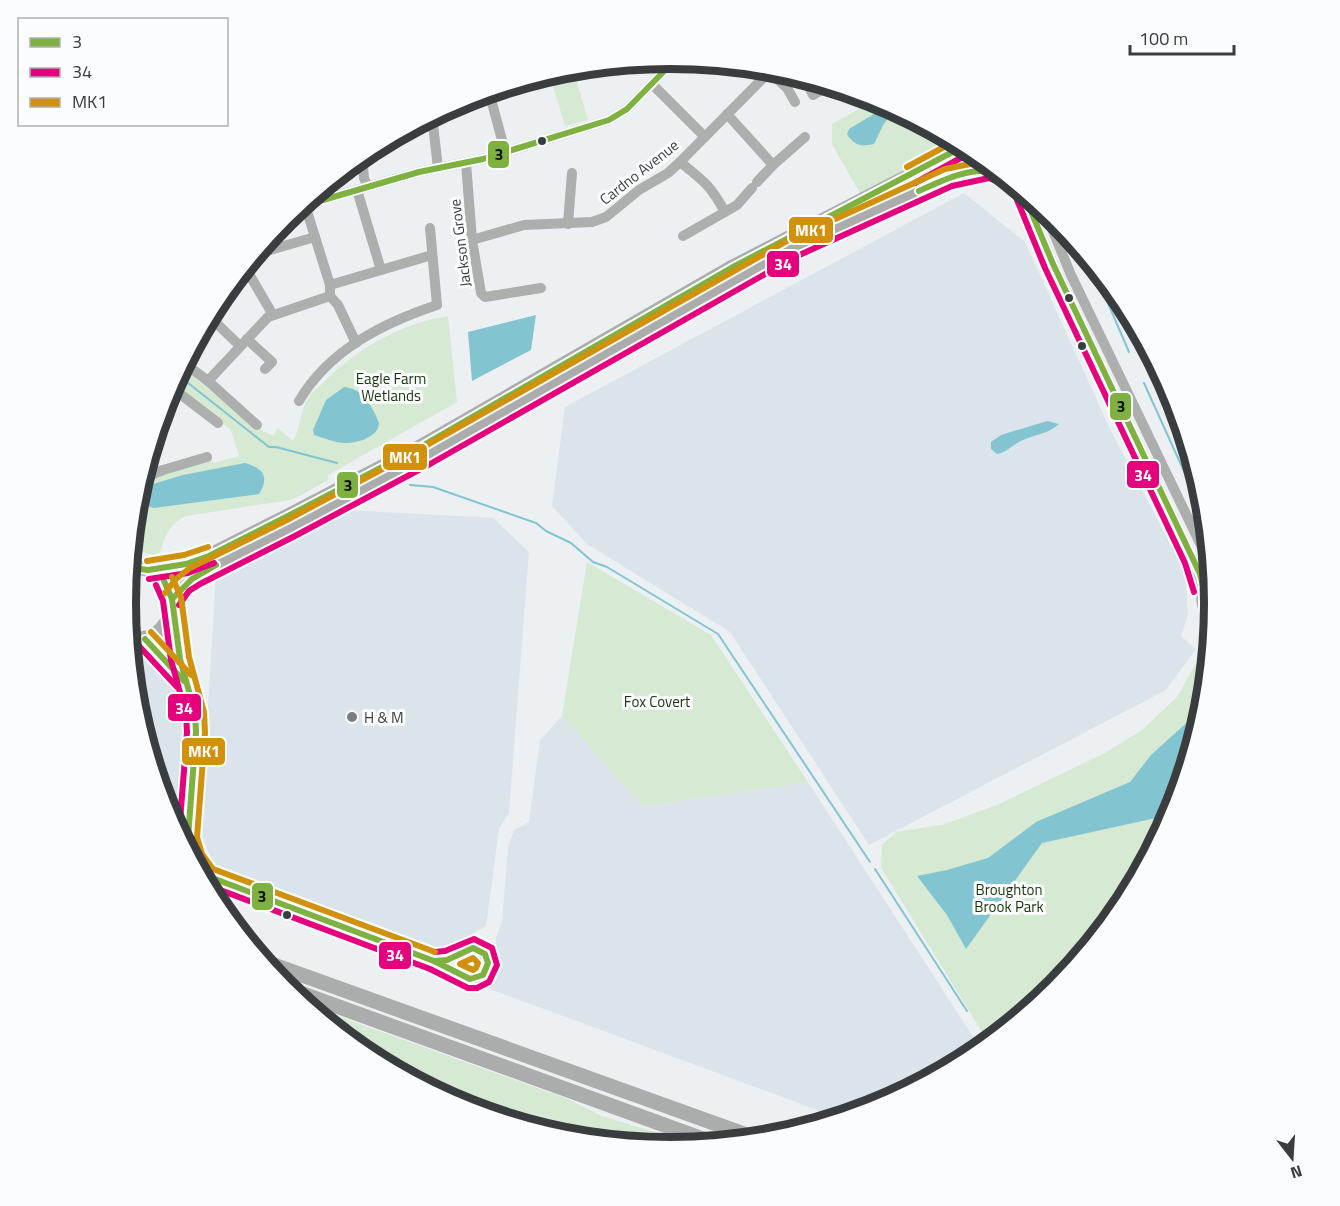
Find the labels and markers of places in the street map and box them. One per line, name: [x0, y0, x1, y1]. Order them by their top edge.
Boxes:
unlabelled marker: [536, 135, 548, 147]
unlabelled marker: [1063, 292, 1075, 304]
unlabelled marker: [1076, 340, 1088, 352]
place label: H & M: [364, 706, 404, 729]
marker: H & M: [345, 710, 359, 724]
unlabelled marker: [281, 909, 293, 921]

